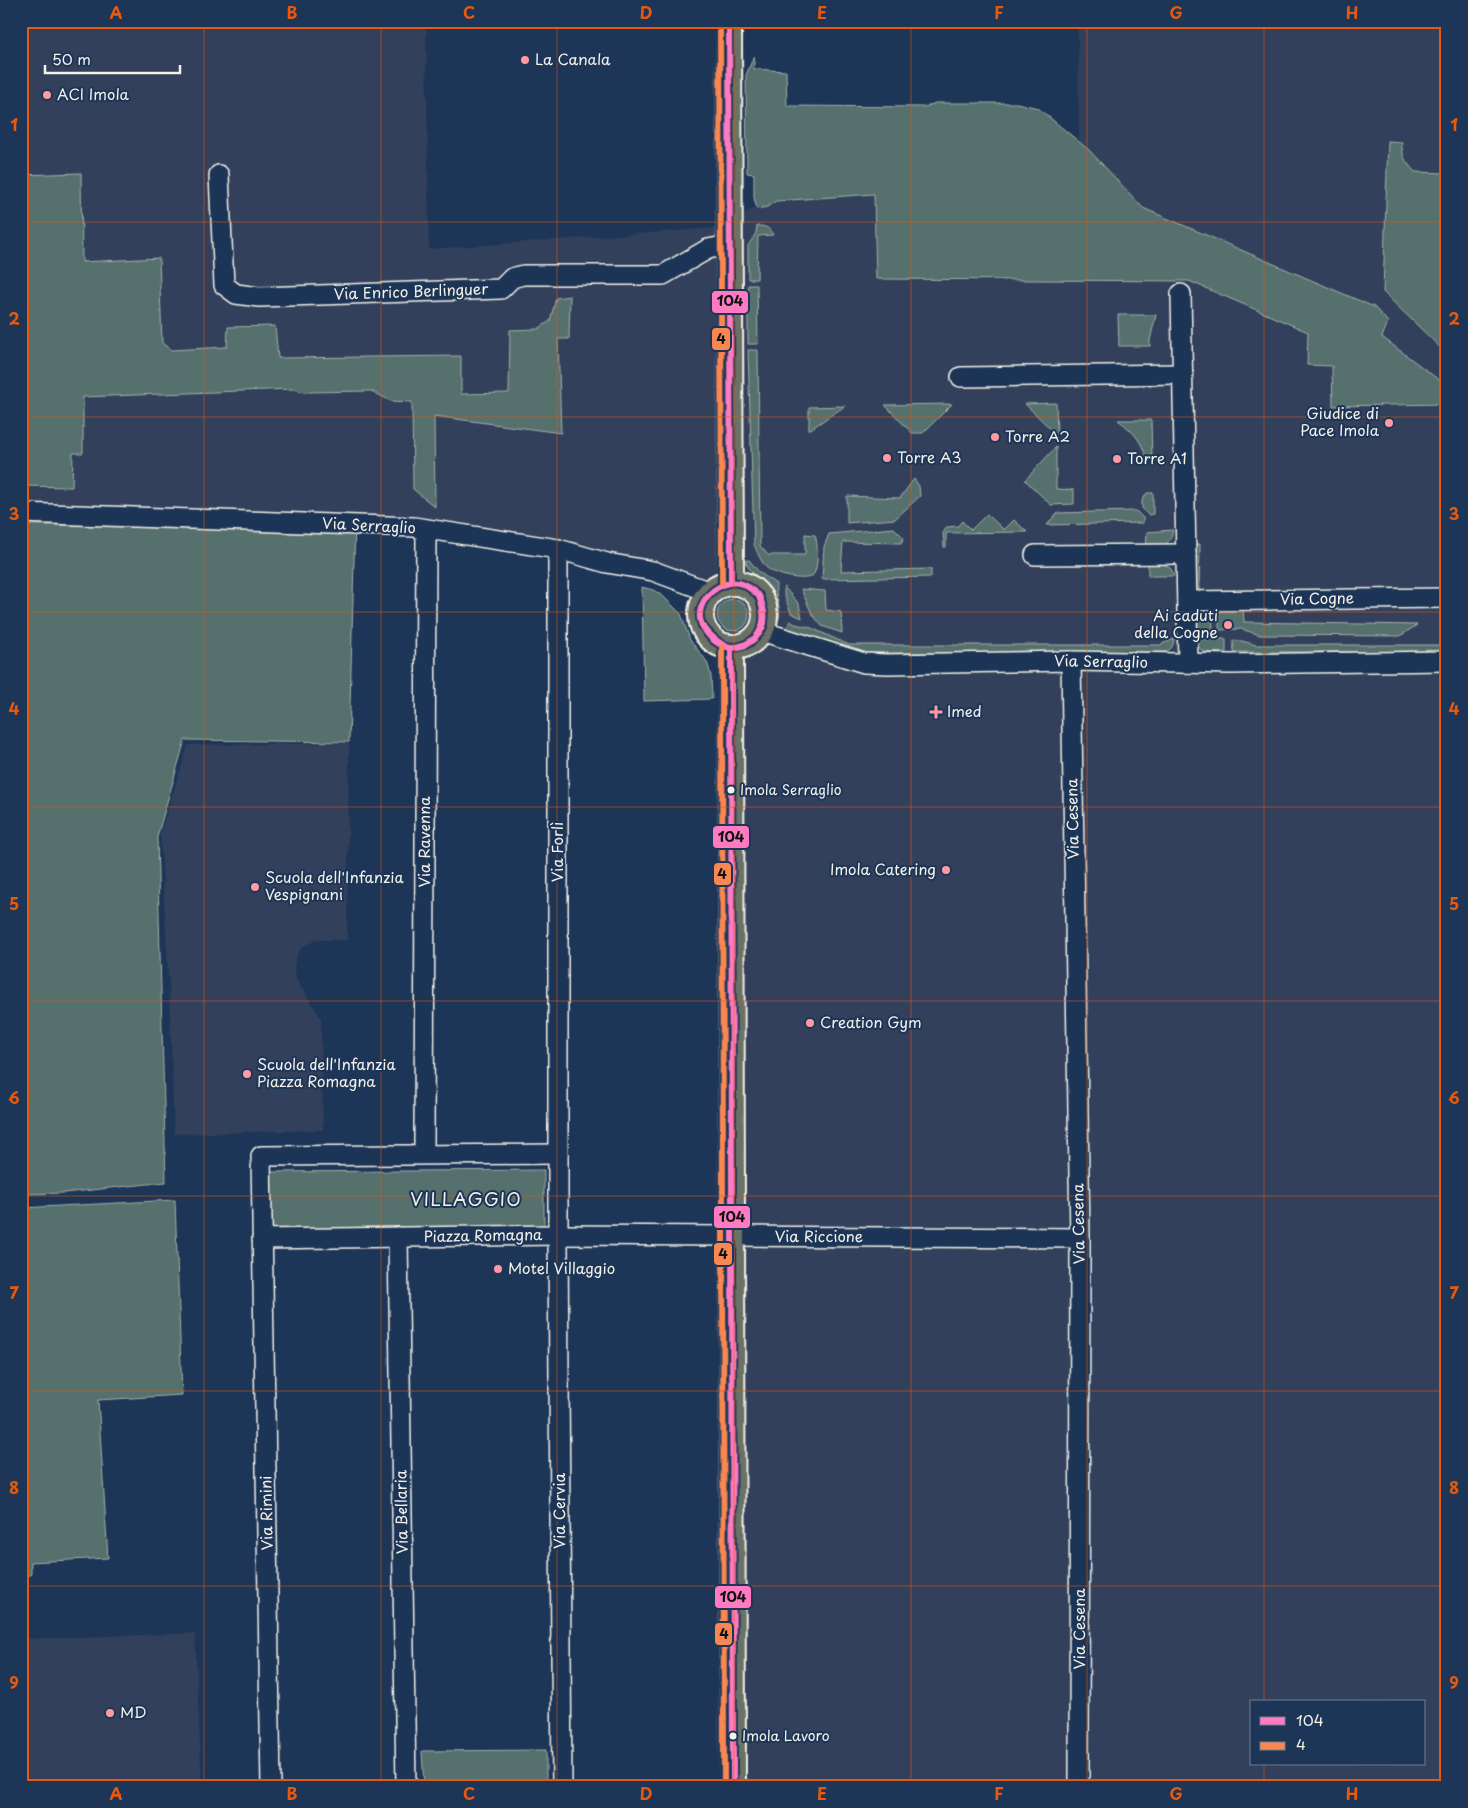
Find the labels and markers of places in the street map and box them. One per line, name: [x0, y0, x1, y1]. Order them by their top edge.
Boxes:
place label: La Canala: [535, 47, 611, 70]
marker: La Canala: [519, 54, 531, 66]
place label: ACI Imola: [57, 82, 129, 105]
marker: ACI Imola: [41, 89, 53, 101]
place label: Giudice di Pace Imola: [1300, 401, 1380, 441]
marker: Giudice di Pace Imola: [1383, 417, 1395, 429]
place label: Torre A2: [1005, 424, 1070, 447]
marker: Torre A2: [989, 431, 1001, 443]
place label: Torre A3: [897, 445, 961, 468]
place label: Torre A1: [1127, 446, 1187, 469]
marker: Torre A3: [881, 452, 893, 464]
marker: Torre A1: [1111, 453, 1123, 465]
place label: Ai caduti della Cogne: [1134, 603, 1218, 643]
marker: Ai caduti della Cogne: [1222, 619, 1234, 631]
place label: Imed: [947, 699, 982, 722]
marker: Imed: [929, 705, 943, 719]
place label: Imola Serraglio: [740, 779, 842, 800]
marker: Imola Serraglio: [726, 785, 736, 795]
place label: Imola Catering: [830, 857, 936, 880]
marker: Imola Catering: [940, 864, 952, 876]
place label: Scuola dell'Infanzia Vespignani: [265, 865, 404, 905]
marker: Scuola dell'Infanzia Vespignani: [249, 881, 261, 893]
place label: Creation Gym: [820, 1010, 922, 1033]
marker: Creation Gym: [804, 1017, 816, 1029]
place label: Scuola dell'Infanzia Piazza Romagna: [257, 1052, 396, 1092]
marker: Scuola dell'Infanzia Piazza Romagna: [241, 1068, 253, 1080]
place label: Motel Villaggio: [508, 1256, 615, 1279]
marker: Motel Villaggio: [492, 1263, 504, 1275]
place label: MD: [120, 1700, 147, 1723]
marker: MD: [104, 1707, 116, 1719]
place label: Imola Lavoro: [742, 1725, 830, 1746]
marker: Imola Lavoro: [728, 1731, 738, 1741]

